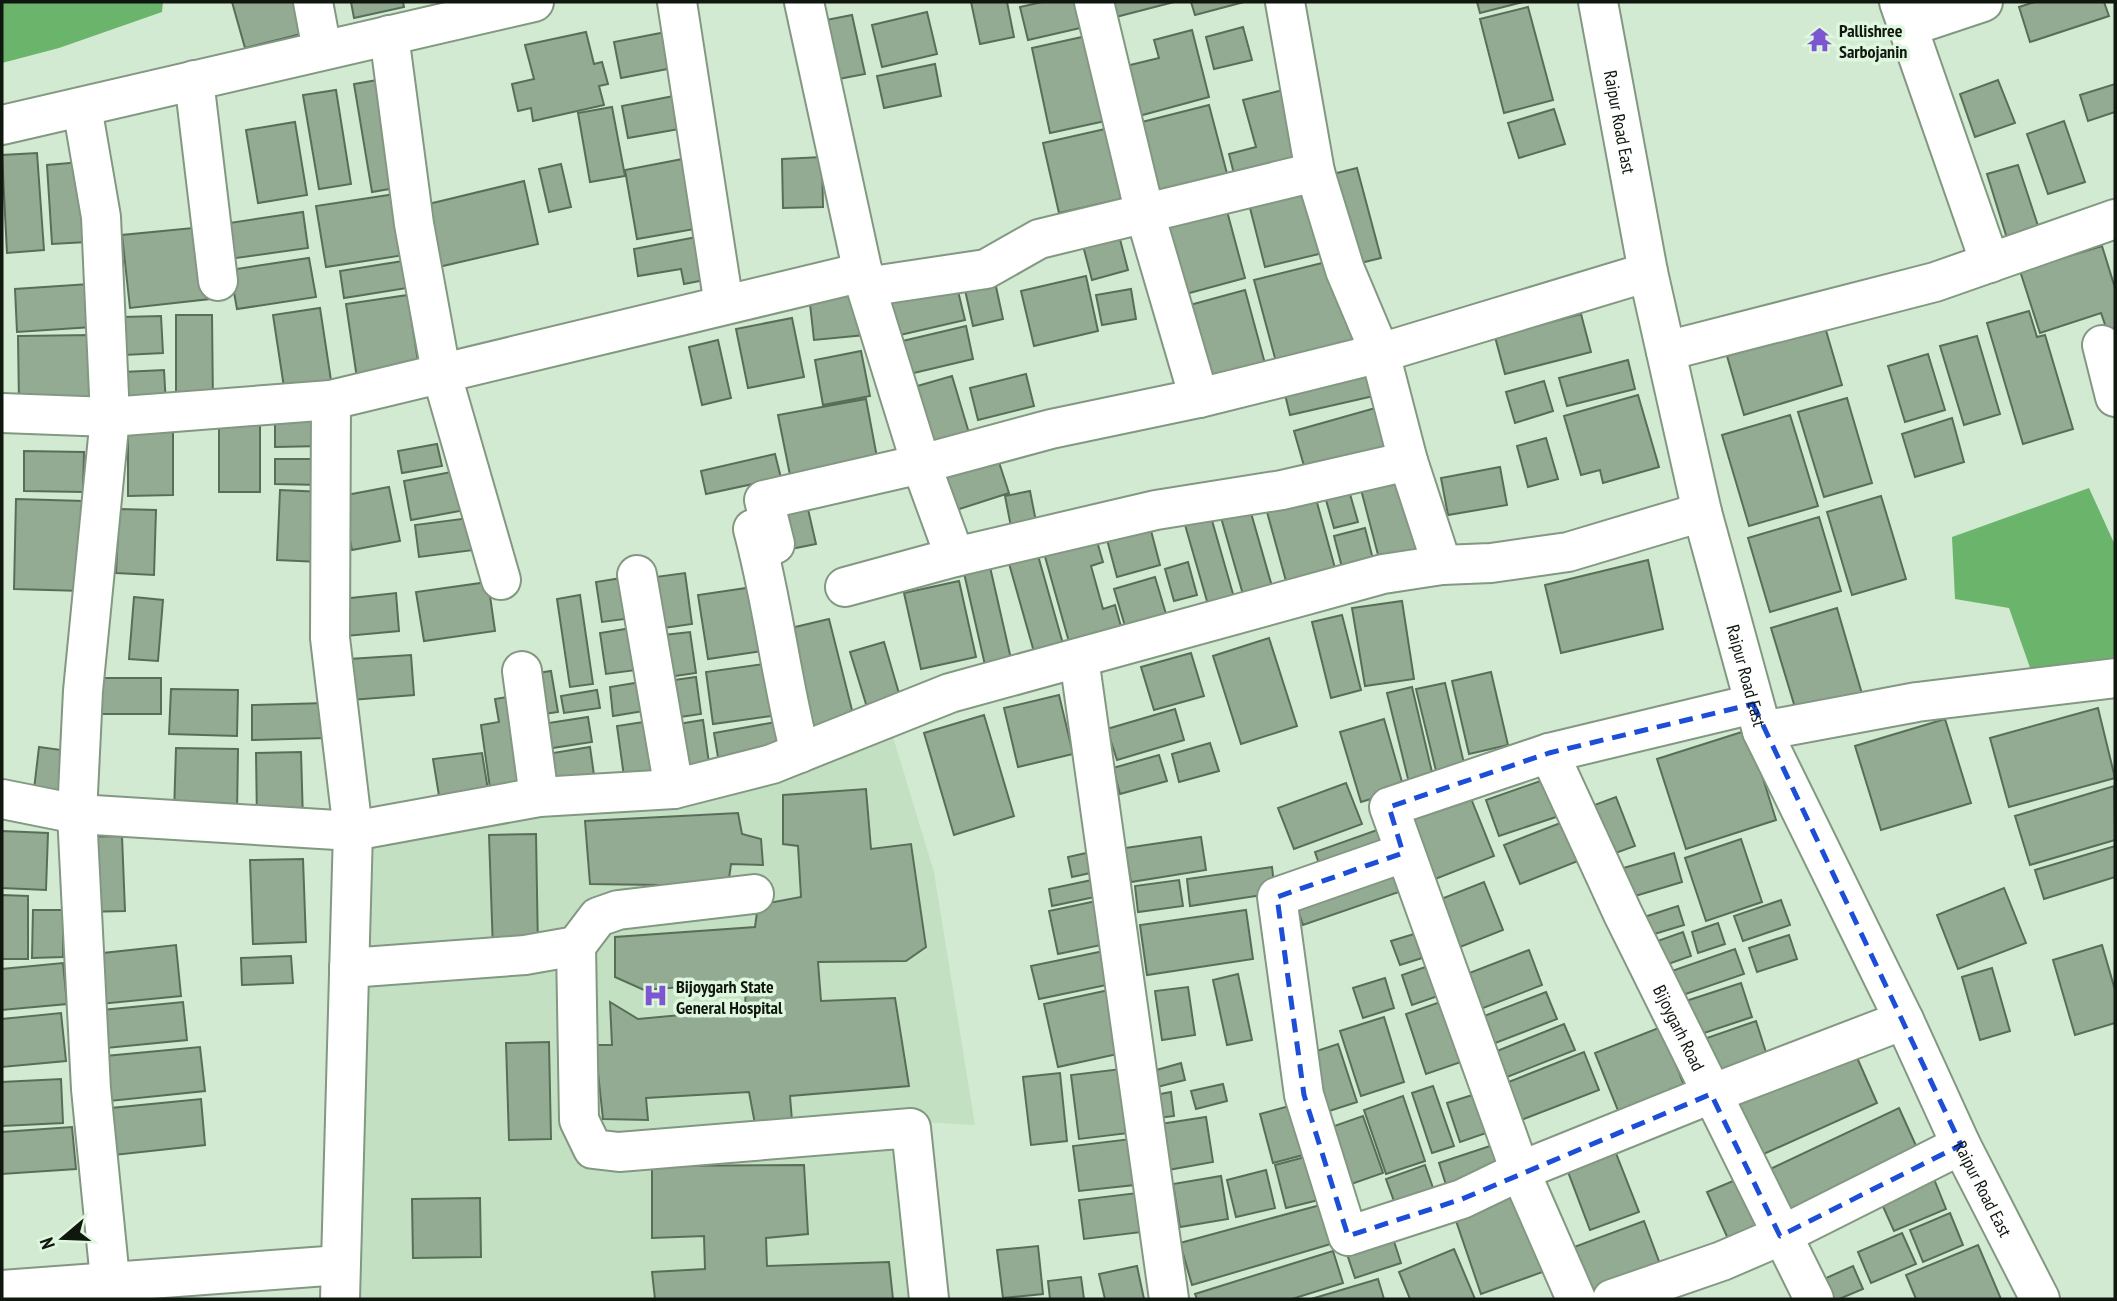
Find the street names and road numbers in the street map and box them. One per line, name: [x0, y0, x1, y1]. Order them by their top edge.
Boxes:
street label: Raipur Road East: [1599, 68, 1641, 176]
street label: Raipur Road East: [1722, 622, 1772, 729]
street label: Bijoygarh Road: [1648, 981, 1710, 1074]
street label: Raipur Road East: [1949, 1137, 2017, 1240]

